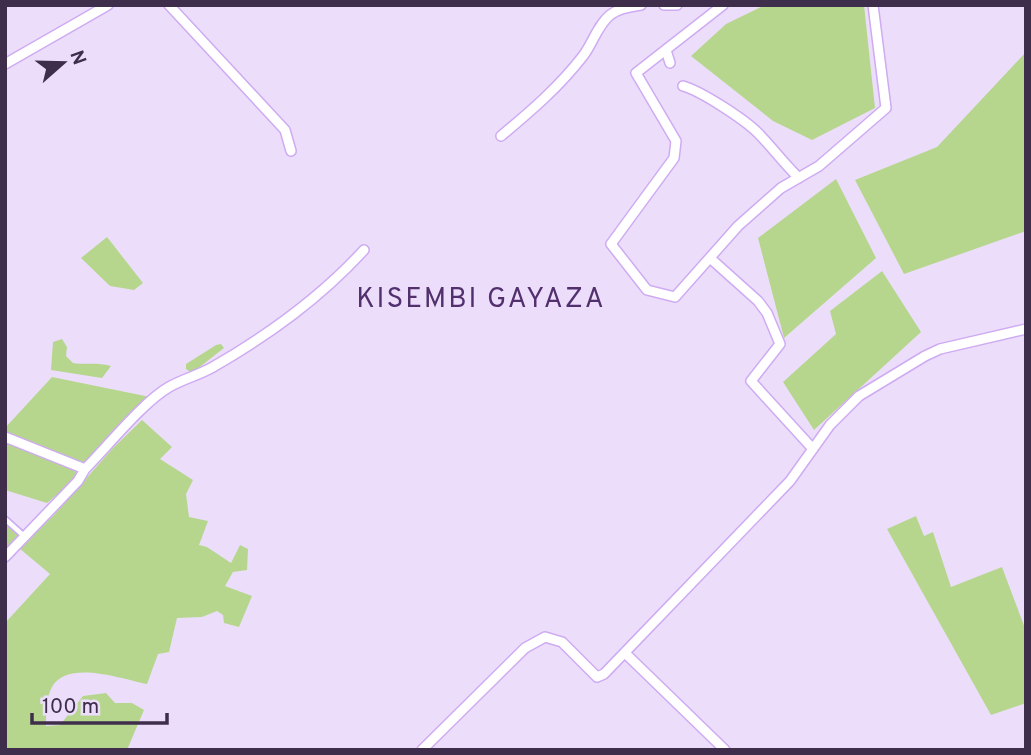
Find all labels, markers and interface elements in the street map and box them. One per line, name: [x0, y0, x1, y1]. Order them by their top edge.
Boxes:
north arrow: [28, 28, 98, 98]
text: N: [63, 47, 91, 68]
district label: KISEMBI GAYAZA: [356, 282, 606, 318]
scale bar: [32, 682, 166, 726]
text: 100 m: [42, 694, 99, 721]

